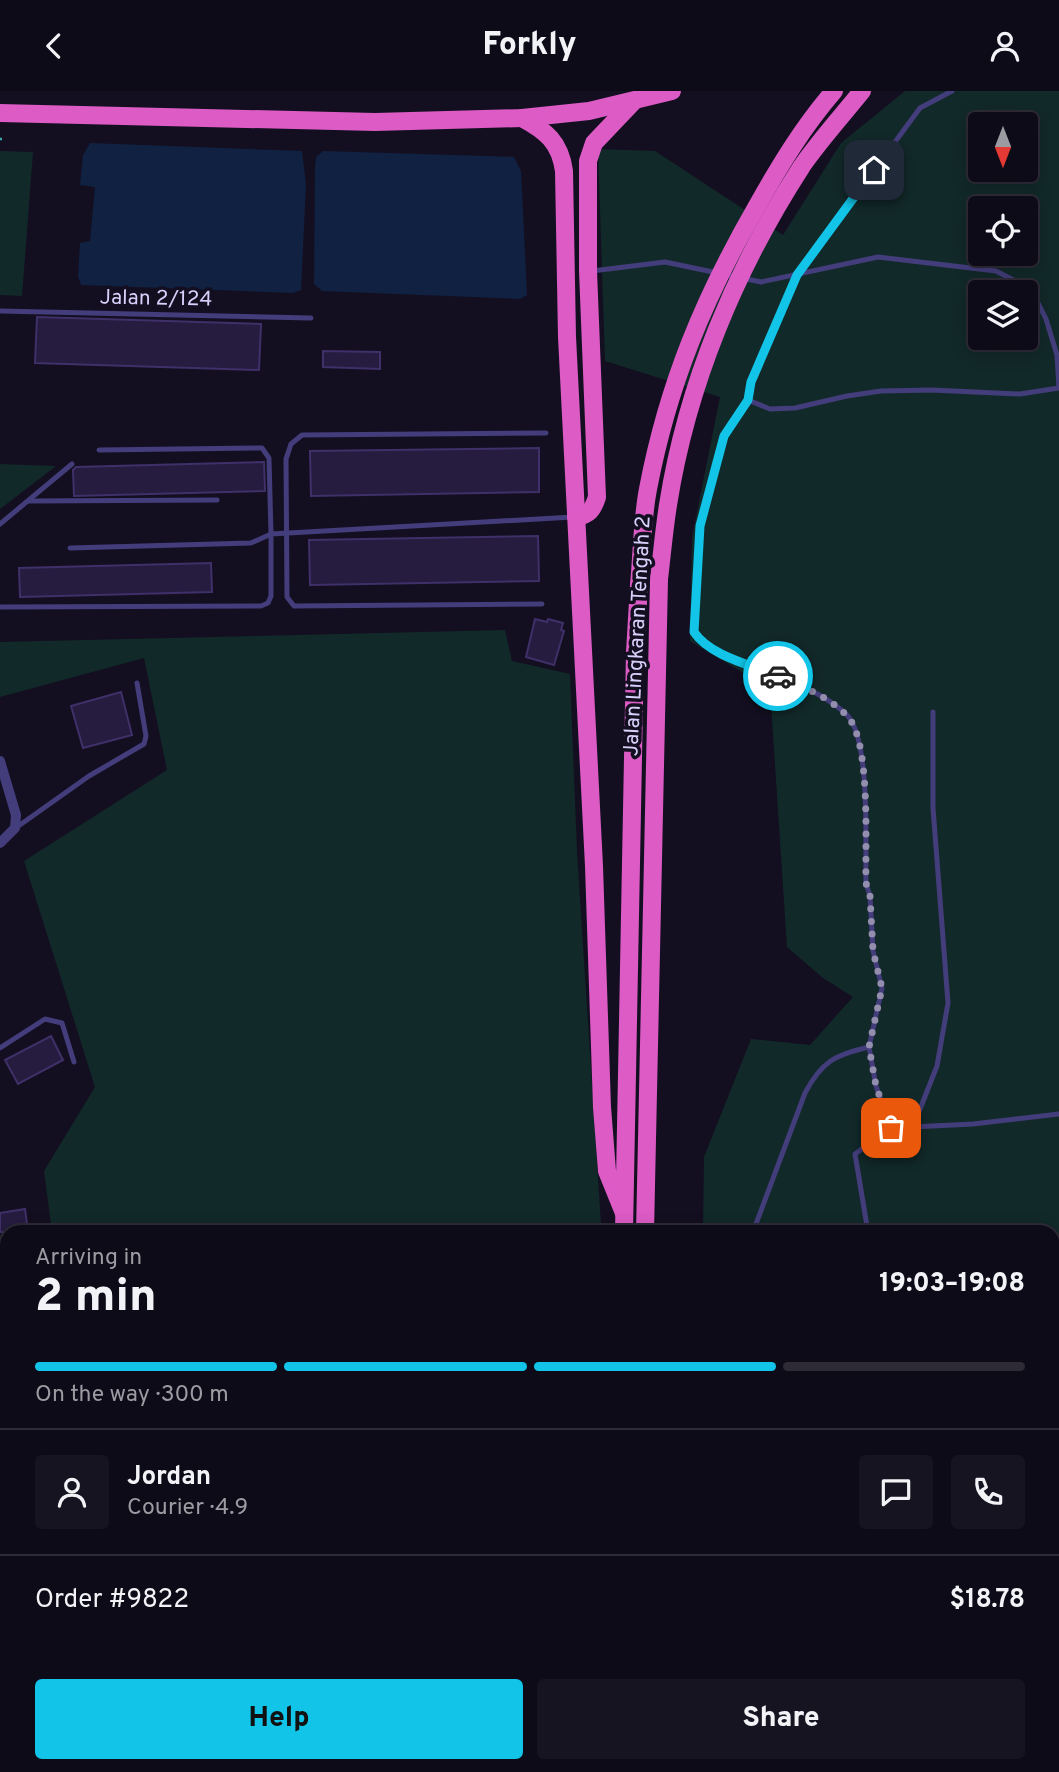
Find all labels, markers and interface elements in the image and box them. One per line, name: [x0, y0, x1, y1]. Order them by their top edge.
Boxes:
text: Forkly: [483, 26, 576, 66]
icon: back: [35, 27, 73, 65]
icon: person: [986, 27, 1024, 65]
north arrow: [968, 112, 1038, 182]
map controls: [968, 112, 1038, 350]
pin: [844, 140, 904, 200]
icon: home: [855, 151, 893, 189]
button: locate: [968, 196, 1038, 266]
button: layers: [968, 280, 1038, 350]
street label: Jalan 2/124: [99, 285, 213, 313]
street label: Jalan Lingkaran Tengah 2: [618, 515, 658, 757]
courier: [743, 641, 813, 711]
icon: car: [759, 657, 797, 695]
pin: [861, 1098, 921, 1158]
icon: bag: [872, 1109, 910, 1147]
text: Arriving in: [35, 1244, 142, 1273]
text: 19:03–19:08: [879, 1268, 1025, 1301]
text: 2 min: [35, 1269, 157, 1328]
text: On the way · 300 m: [35, 1381, 229, 1410]
button: person: [35, 1455, 109, 1529]
button: chat: [859, 1455, 933, 1529]
button: phone: [951, 1455, 1025, 1529]
text: Jordan: [127, 1461, 211, 1494]
text: Courier · 4.9: [127, 1494, 248, 1523]
text: Order #9822: [35, 1584, 189, 1617]
text: $18.78: [950, 1584, 1025, 1617]
button: Help: [35, 1679, 523, 1759]
button: Share: [537, 1679, 1025, 1759]

